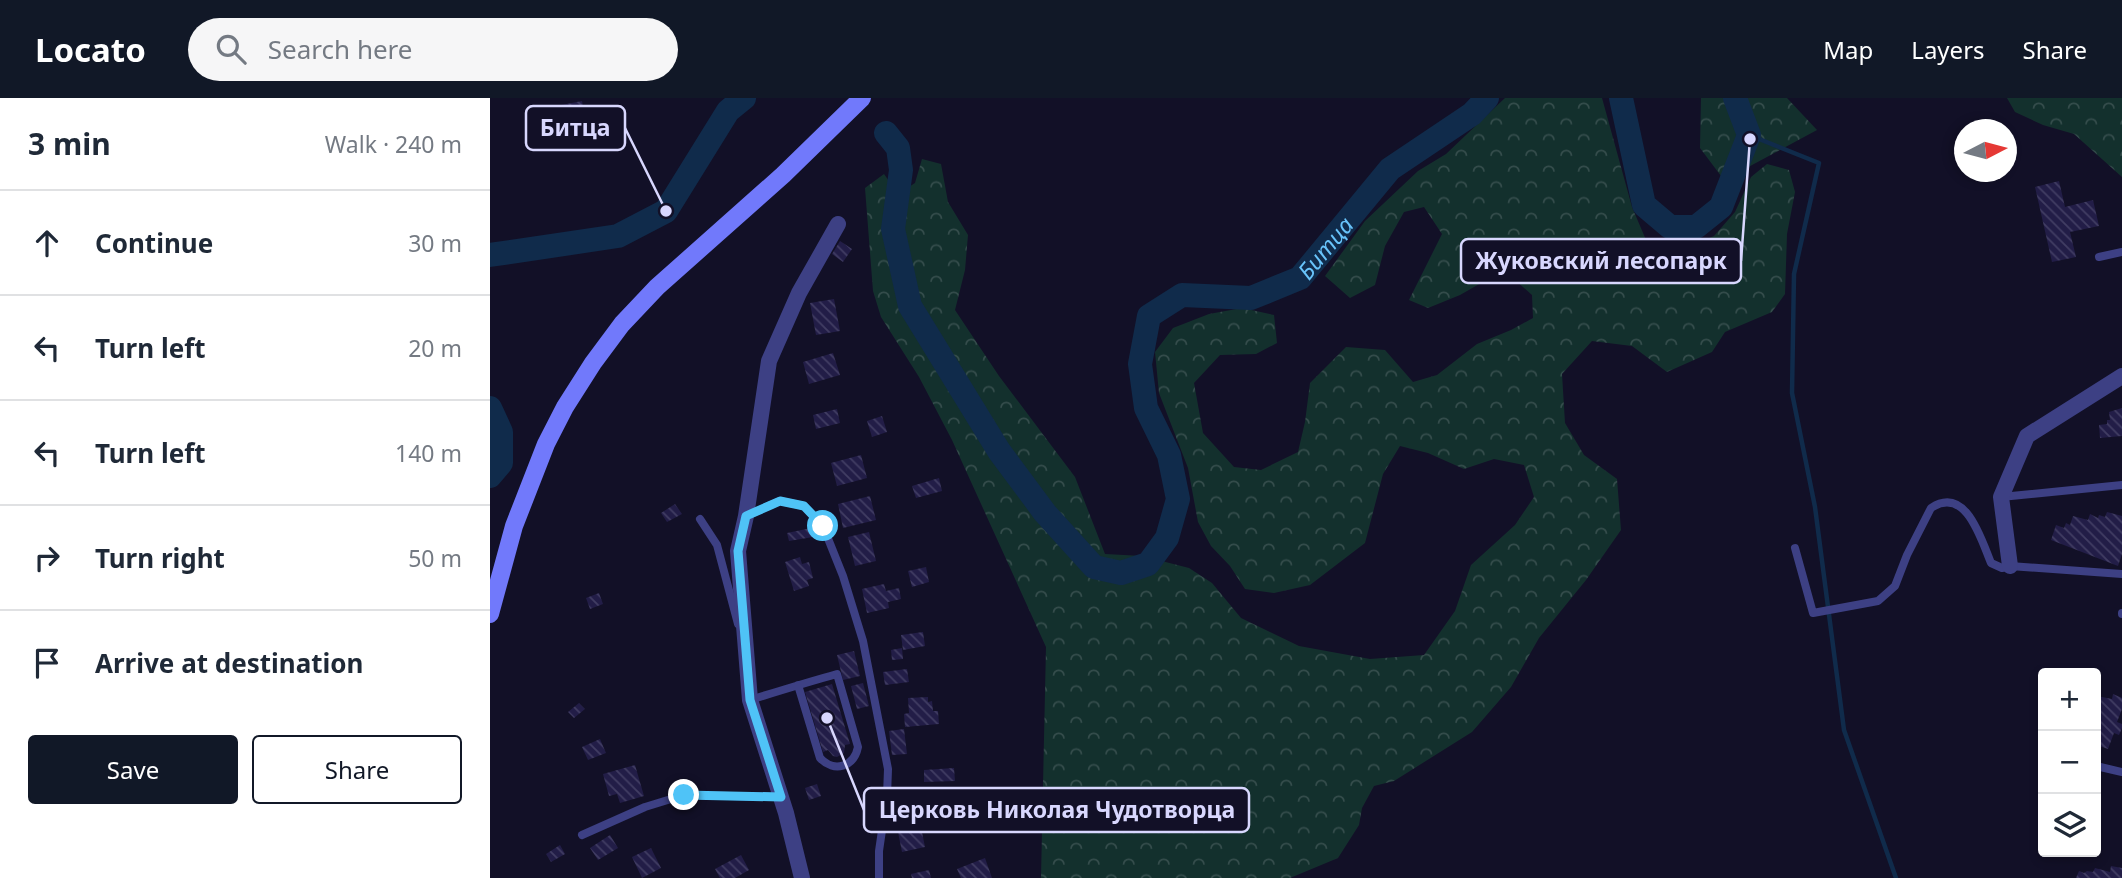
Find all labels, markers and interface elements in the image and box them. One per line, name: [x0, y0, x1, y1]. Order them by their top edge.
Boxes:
search box: [188, 18, 678, 81]
text: Locato: [35, 27, 146, 72]
icon: search: [212, 30, 250, 68]
text: Search here: [268, 31, 413, 67]
text: Map: [1823, 33, 1873, 66]
text: Layers: [1911, 33, 1985, 66]
text: Share: [2023, 33, 2087, 66]
callout: Битца: [526, 106, 625, 150]
text: Битца: [540, 111, 610, 143]
north arrow: [1954, 119, 2017, 182]
text: 3 min: [28, 123, 111, 164]
text: Walk · 240 m: [325, 128, 462, 160]
water label: Битца: [1290, 209, 1361, 286]
icon: ahead: [28, 224, 66, 262]
text: Continue: [95, 225, 213, 261]
text: 30 m: [408, 227, 462, 259]
callout: Жуковский лесопарк: [1461, 239, 1741, 283]
text: Жуковский лесопарк: [1475, 244, 1728, 276]
icon: left: [28, 329, 66, 367]
text: Turn left: [95, 330, 206, 366]
text: 20 m: [408, 332, 462, 364]
icon: left: [28, 434, 66, 472]
text: Turn left: [95, 435, 206, 471]
text: 140 m: [395, 437, 462, 469]
route start: [807, 510, 838, 541]
icon: right: [28, 539, 66, 577]
text: Turn right: [95, 540, 225, 576]
text: 50 m: [408, 542, 462, 574]
icon: arrive: [28, 644, 66, 682]
text: Arrive at destination: [95, 645, 364, 681]
map controls: [2038, 668, 2101, 857]
button: +: [2038, 668, 2101, 731]
button: −: [2038, 731, 2101, 794]
button: Save: [28, 735, 238, 804]
button: Share: [252, 735, 462, 804]
route end: [668, 779, 699, 810]
callout: Церковь Николая Чудотворца: [864, 788, 1249, 832]
text: Церковь Николая Чудотворца: [879, 793, 1235, 825]
button: layers: [2038, 794, 2101, 857]

